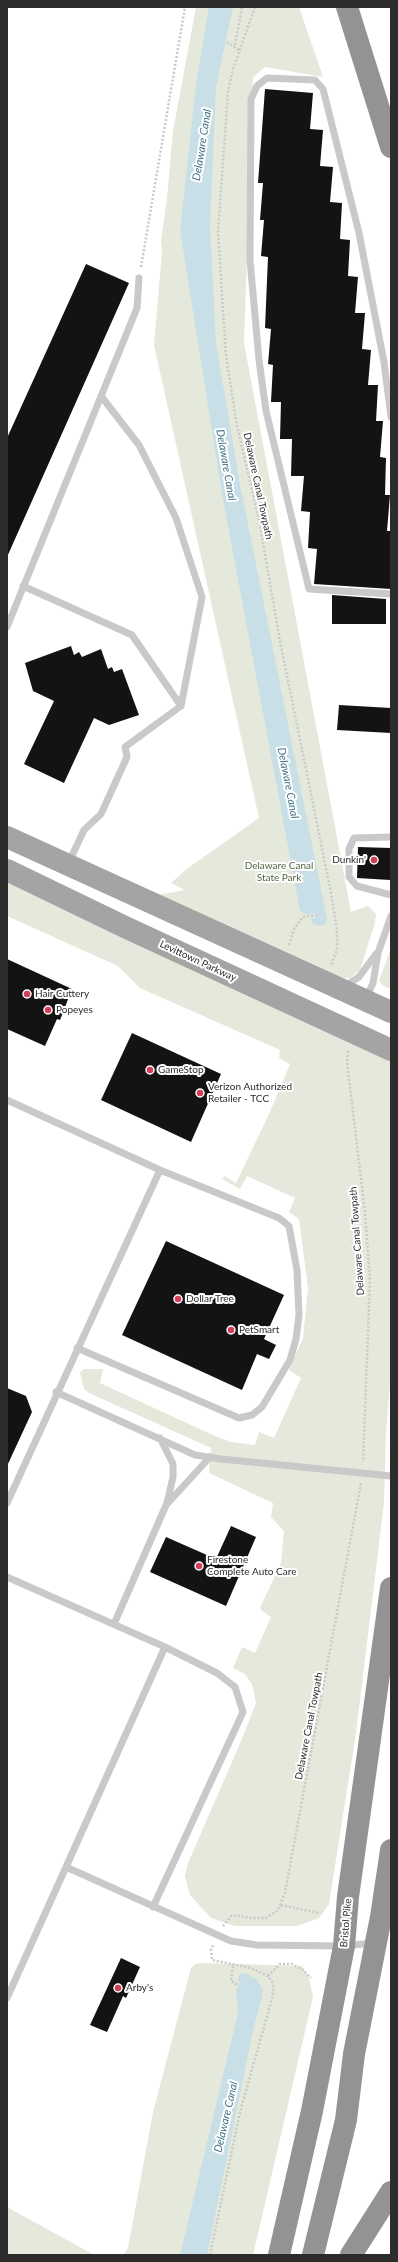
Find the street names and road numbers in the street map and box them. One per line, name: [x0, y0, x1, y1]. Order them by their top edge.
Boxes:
street label: Delaware Canal Towpath: [241, 431, 275, 541]
street label: Levittown Parkway: [158, 938, 238, 984]
street label: Delaware Canal Towpath: [347, 1186, 367, 1296]
street label: Delaware Canal Towpath: [293, 1671, 325, 1781]
street label: Bristol Pike: [338, 1898, 354, 1948]

